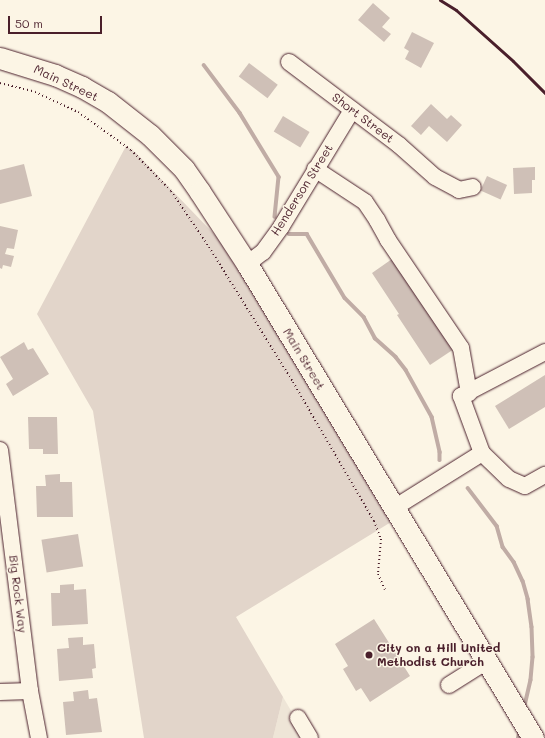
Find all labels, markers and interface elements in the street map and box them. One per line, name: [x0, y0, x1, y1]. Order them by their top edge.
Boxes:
scale bar: [10, 8, 104, 34]
text: 50 m: [15, 15, 43, 31]
street label: Main Street: [32, 62, 100, 104]
street label: Short Street: [329, 90, 397, 146]
street label: Henderson Street: [268, 142, 336, 238]
street label: Main Street: [280, 326, 328, 392]
street label: Big Rock Way: [6, 554, 30, 634]
place label: City on a Hill United Methodist Church: [377, 641, 500, 669]
marker: City on a Hill United Methodist Church: [364, 650, 374, 660]

